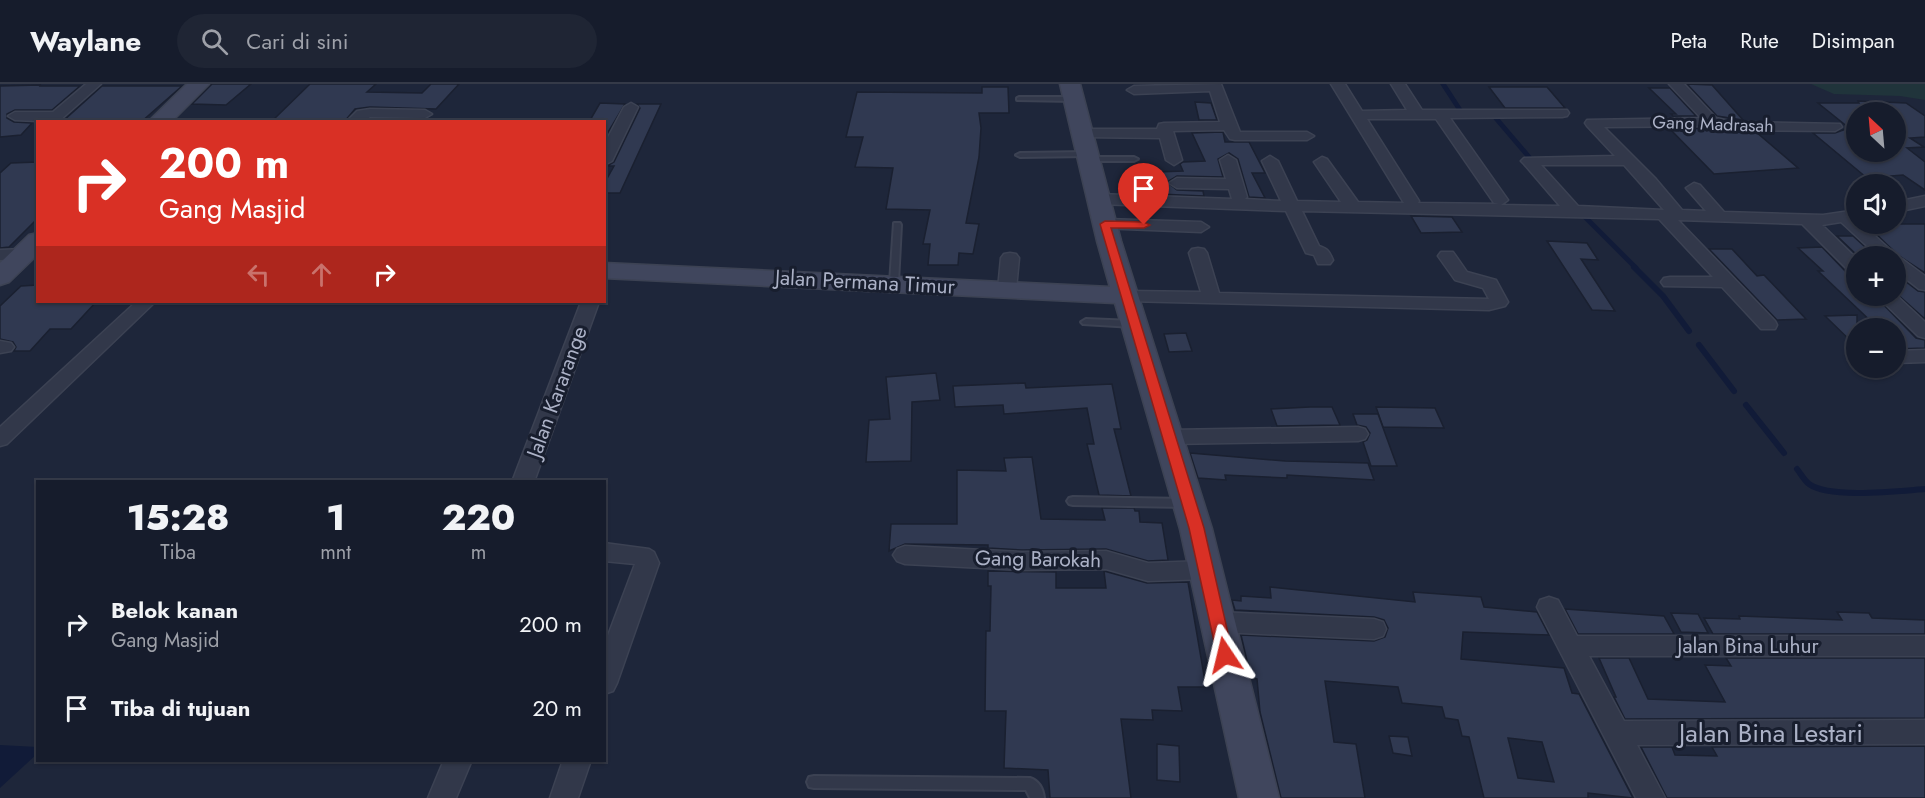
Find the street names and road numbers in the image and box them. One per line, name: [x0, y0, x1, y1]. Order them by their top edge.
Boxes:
street label: Gang Madrasah: [1652, 109, 1774, 139]
street label: Jalan Permana Timur: [771, 262, 956, 302]
street label: Jalan Kararange: [518, 322, 595, 465]
street label: Gang Barokah: [975, 543, 1101, 575]
street label: Jalan Bina Luhur: [1674, 631, 1819, 661]
street label: Jalan Bina Lestari: [1676, 714, 1863, 752]

